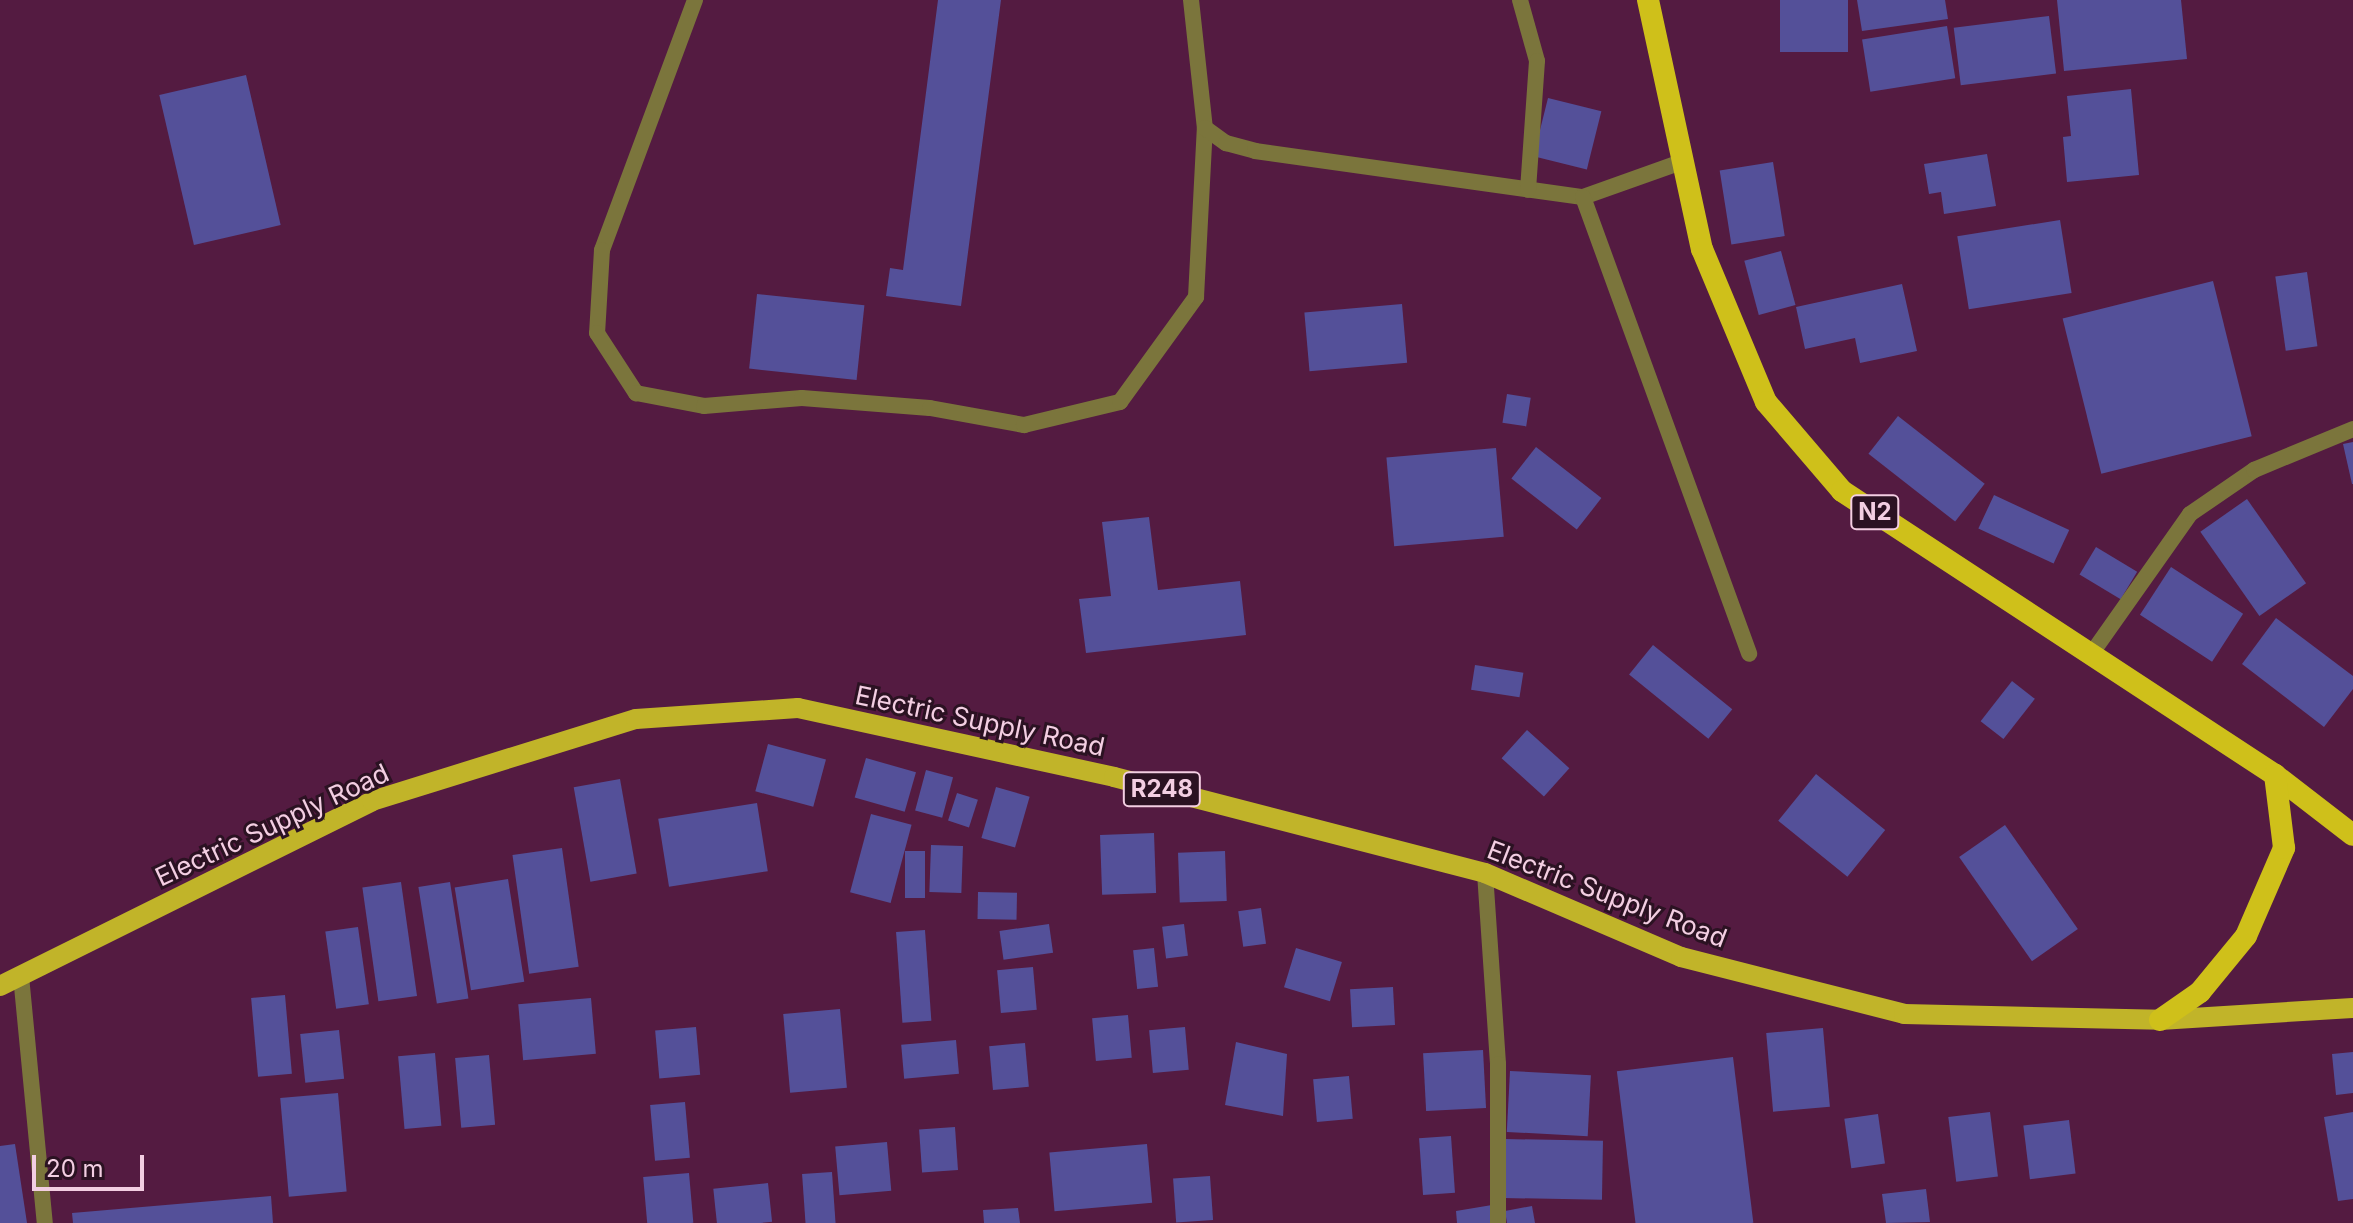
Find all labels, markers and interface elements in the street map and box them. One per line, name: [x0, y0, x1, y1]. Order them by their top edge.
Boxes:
road number: N2: [1849, 492, 1901, 532]
street label: Electric Supply Road: [853, 679, 1107, 763]
street label: Electric Supply Road: [150, 757, 394, 893]
road number: R248: [1122, 769, 1202, 809]
street label: Electric Supply Road: [1483, 834, 1731, 954]
scale bar: [36, 1139, 148, 1189]
text: 20 m: [46, 1154, 104, 1183]

